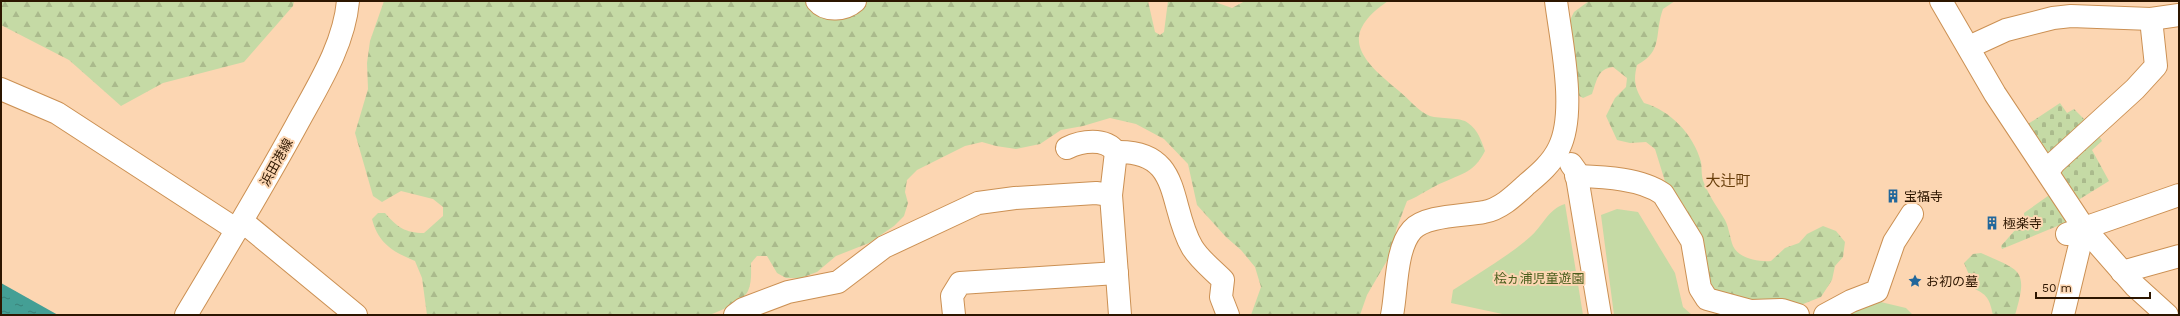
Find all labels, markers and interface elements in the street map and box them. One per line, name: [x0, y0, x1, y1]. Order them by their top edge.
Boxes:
street label: 浜田港線: [257, 136, 296, 189]
district label: 大辻町: [1705, 172, 1751, 190]
building icon: 宝福寺: [1885, 188, 1901, 204]
place label: 宝福寺: [1904, 189, 1943, 204]
building icon: 極楽寺: [1984, 215, 2000, 231]
place label: 極楽寺: [2003, 216, 2042, 231]
park label: 桧ヵ浦児童遊園: [1493, 271, 1585, 286]
place icon: お初の墓: [1907, 273, 1923, 289]
place label: お初の墓: [1926, 274, 1978, 289]
scale bar: [2036, 274, 2150, 300]
text: 50 m: [2042, 281, 2072, 295]

